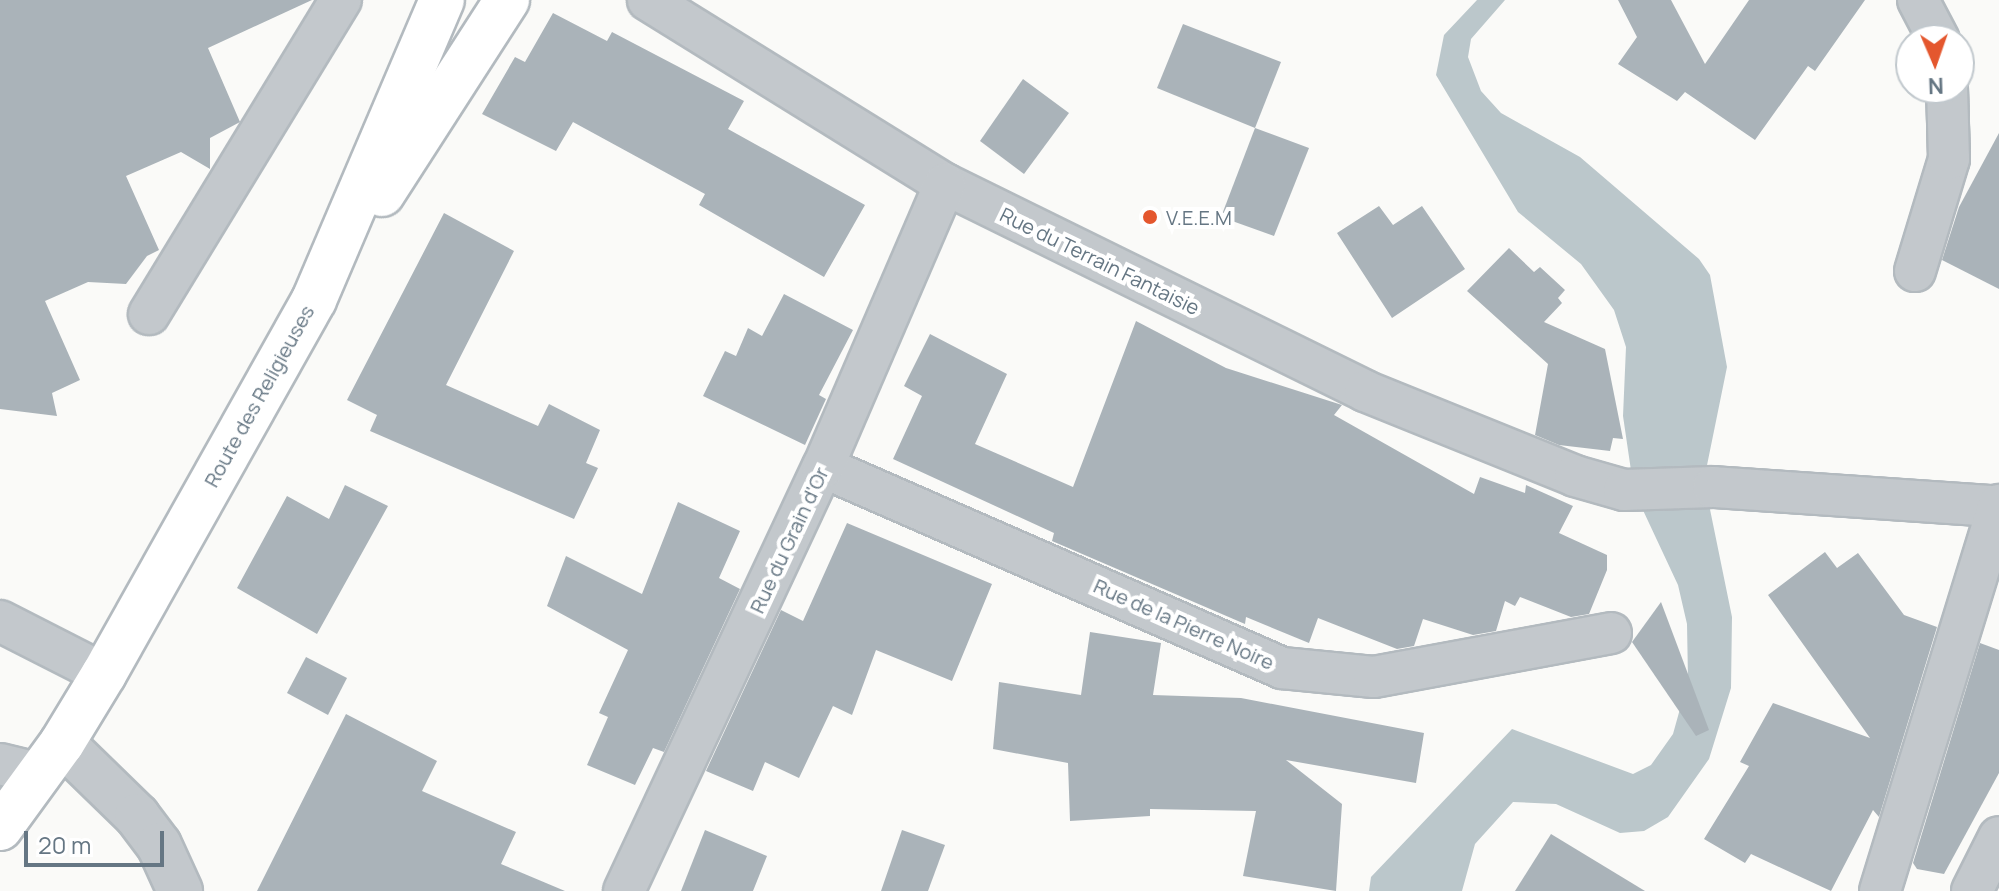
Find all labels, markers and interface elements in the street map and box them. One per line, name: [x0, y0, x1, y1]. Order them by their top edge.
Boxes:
north arrow: [1895, 24, 1975, 104]
text: N: [1927, 71, 1944, 101]
street label: Rue du Terrain Fantaisie: [996, 202, 1204, 320]
place label: V.E.E.M: [1166, 205, 1232, 229]
marker: V.E.E.M: [1141, 208, 1159, 226]
street label: Route des Religieuses: [199, 301, 319, 491]
street label: Rue du Grain d'Or: [745, 463, 833, 617]
street label: Rue de la Pierre Noire: [1090, 573, 1278, 675]
scale bar: [28, 815, 168, 865]
text: 20 m: [38, 828, 91, 861]

